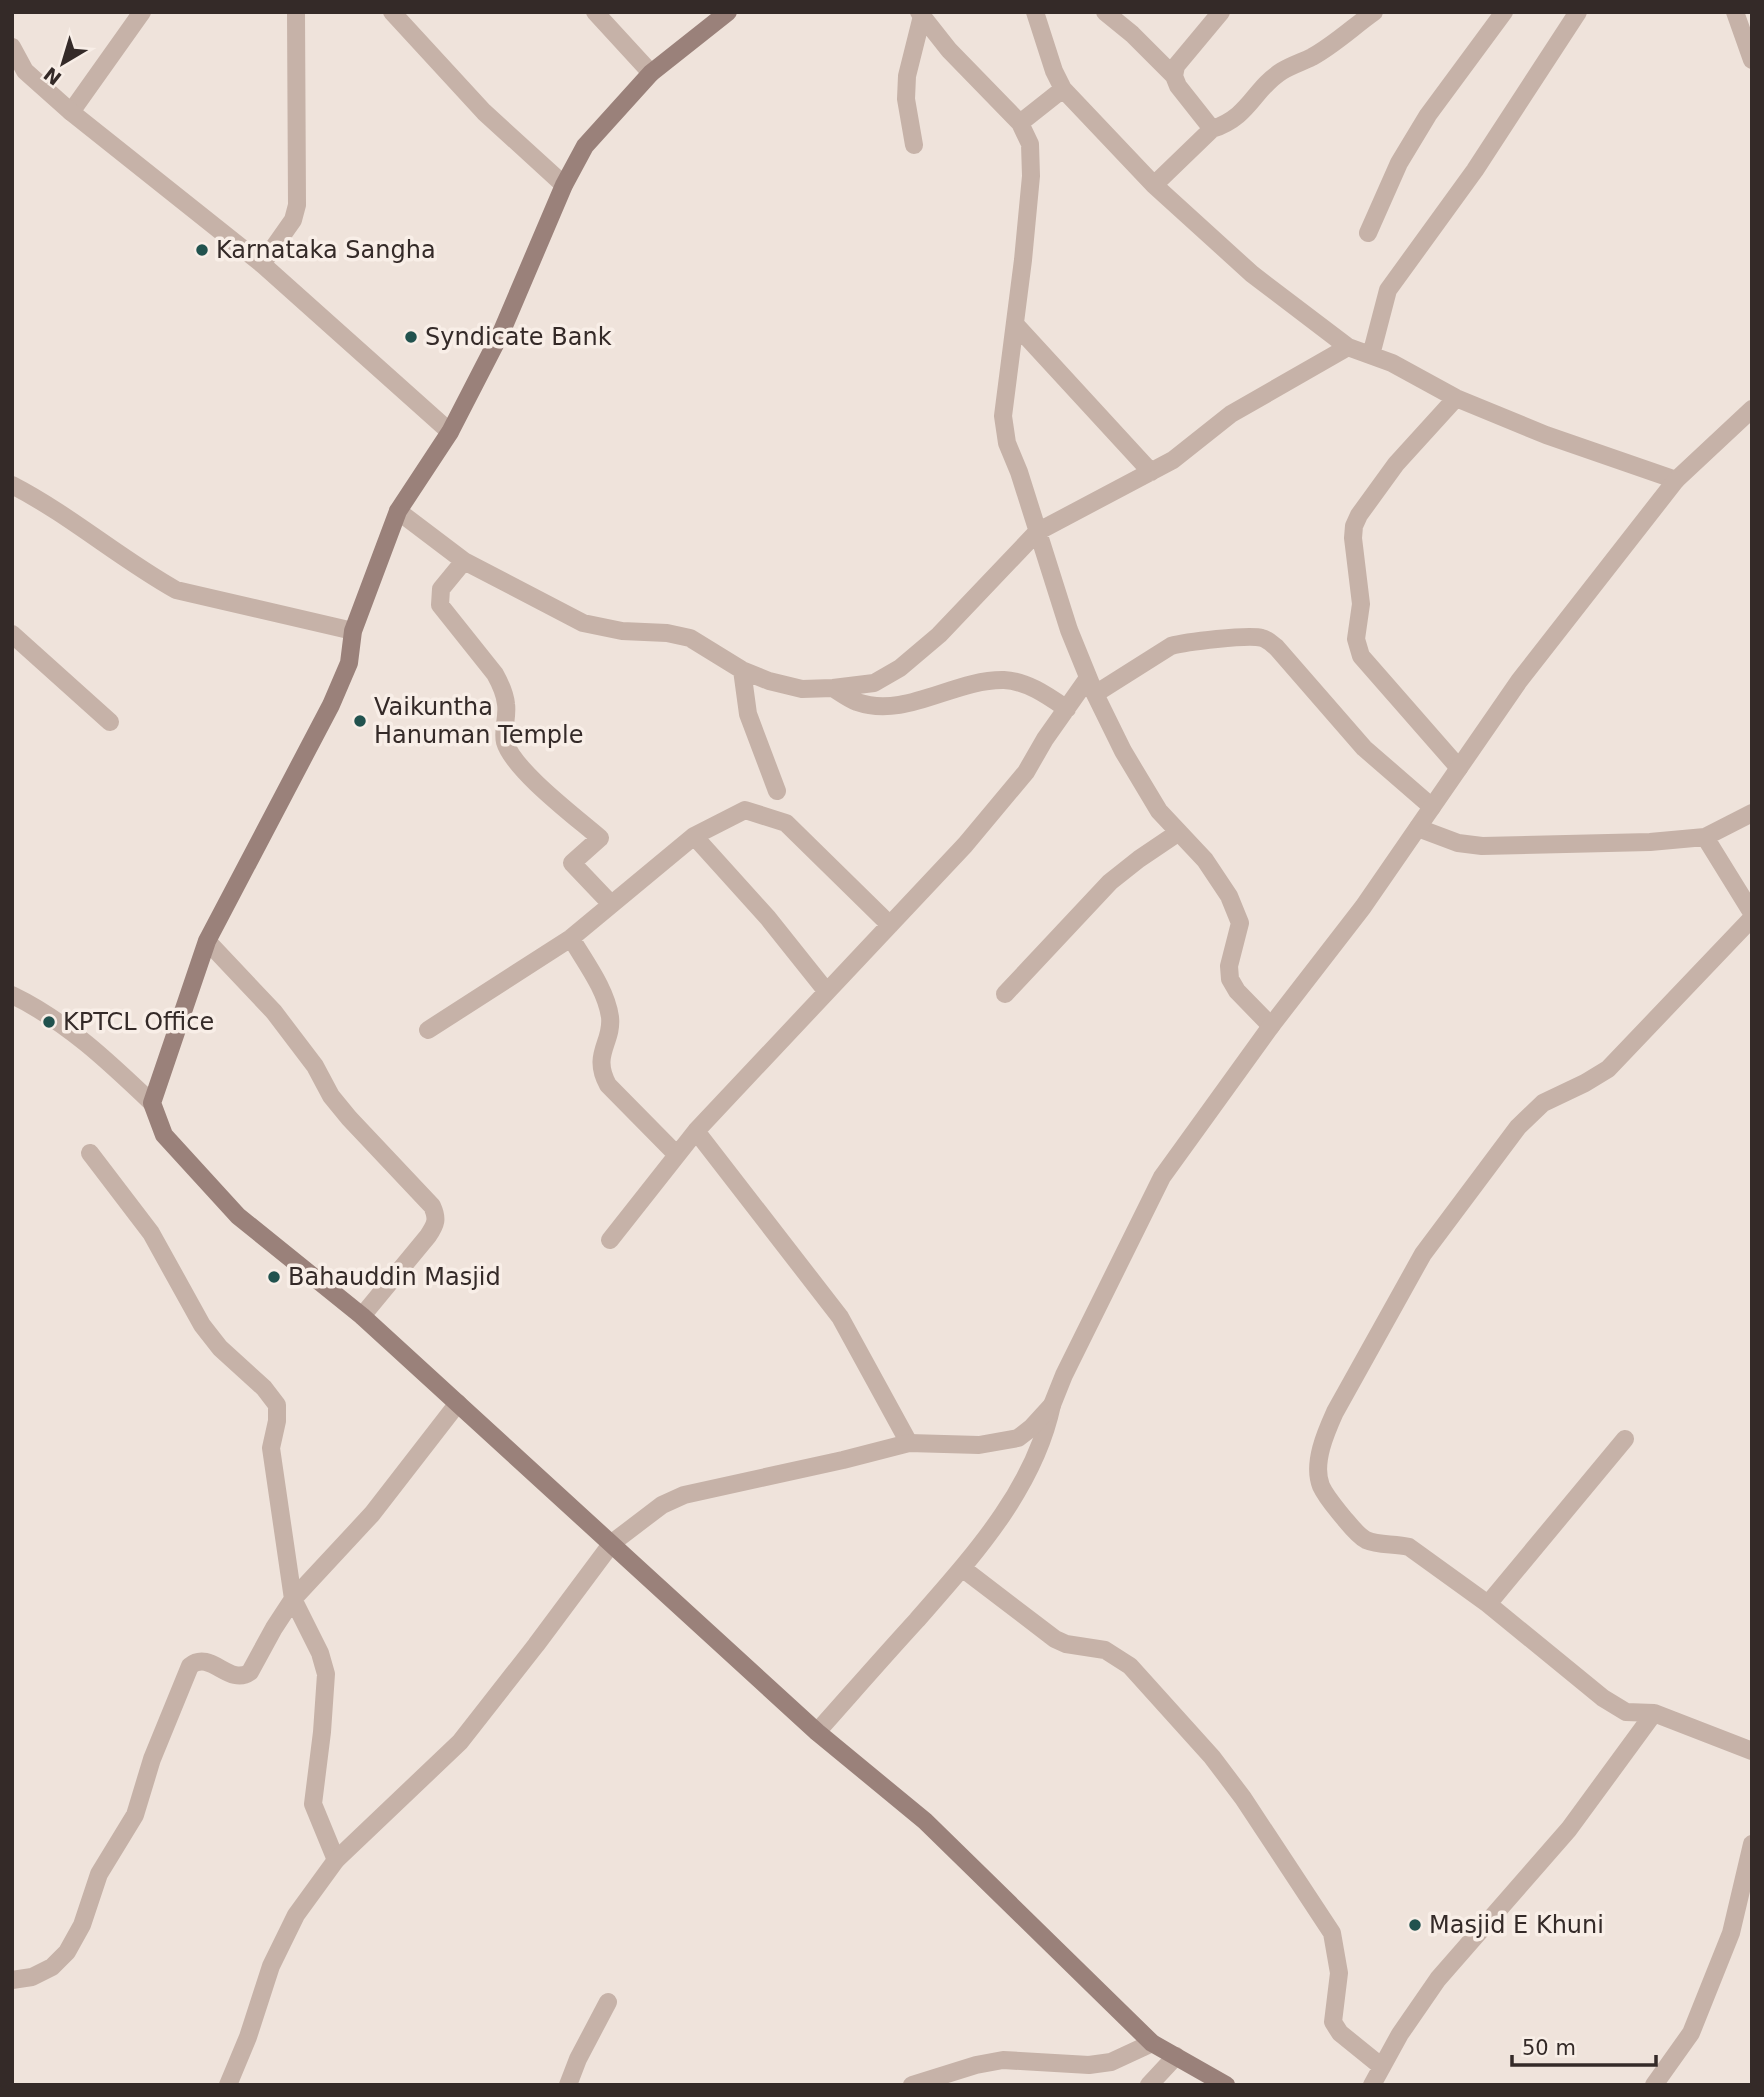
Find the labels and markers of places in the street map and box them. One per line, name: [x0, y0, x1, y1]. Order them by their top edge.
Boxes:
place label: Karnataka Sangha: [216, 236, 436, 264]
marker: Karnataka Sangha: [194, 242, 210, 258]
place label: Syndicate Bank: [425, 323, 612, 351]
marker: Syndicate Bank: [403, 329, 419, 345]
place label: Vaikuntha Hanuman Temple: [374, 693, 584, 749]
marker: Vaikuntha Hanuman Temple: [352, 713, 368, 729]
place label: KPTCL Office: [63, 1008, 214, 1036]
marker: KPTCL Office: [41, 1014, 57, 1030]
place label: Bahauddin Masjid: [288, 1263, 501, 1291]
marker: Bahauddin Masjid: [266, 1269, 282, 1285]
place label: Masjid E Khuni: [1429, 1911, 1604, 1939]
marker: Masjid E Khuni: [1407, 1917, 1423, 1933]

